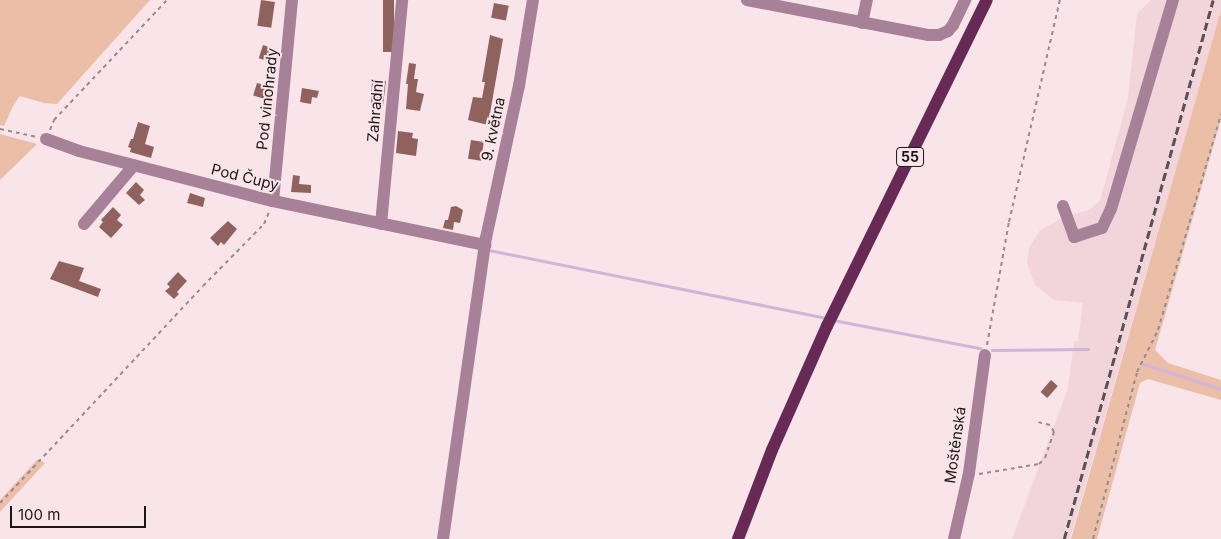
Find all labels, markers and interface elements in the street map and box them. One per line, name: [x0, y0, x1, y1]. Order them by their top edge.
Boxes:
street label: Pod vinohrady: [253, 47, 281, 151]
street label: Zahradní: [363, 79, 387, 143]
street label: 9. května: [477, 95, 509, 163]
road number: 55: [895, 146, 925, 168]
street label: Pod Čupy: [209, 160, 281, 194]
street label: Moštěnská: [941, 405, 969, 485]
scale bar: [12, 496, 149, 528]
text: 100 m: [18, 505, 60, 524]

